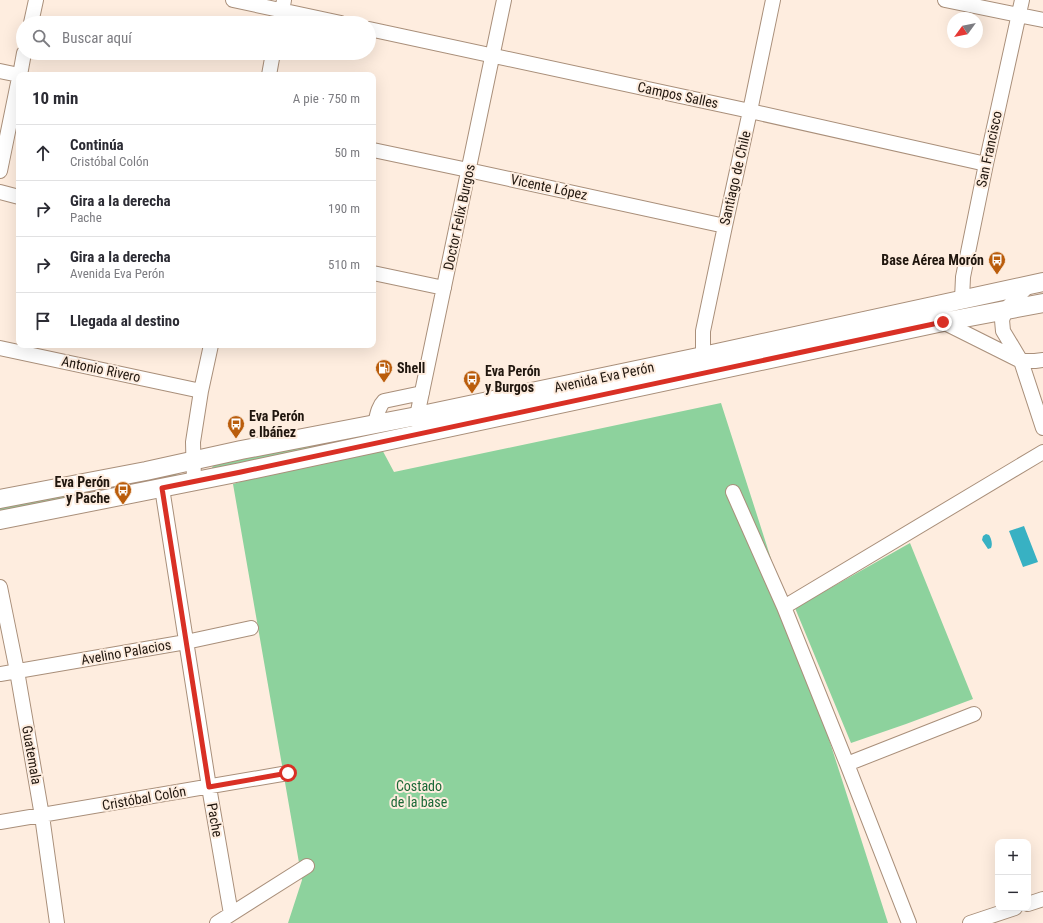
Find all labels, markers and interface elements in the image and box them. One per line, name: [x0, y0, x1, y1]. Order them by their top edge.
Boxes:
north arrow: [947, 12, 983, 48]
search box: [16, 16, 376, 60]
icon: search: [30, 27, 52, 49]
text: Buscar aquí: [62, 29, 132, 47]
street label: Campos Salles: [636, 79, 720, 111]
text: 10 min: [32, 88, 78, 108]
text: A pie · 750 m: [293, 91, 360, 106]
street label: San Francisco: [973, 109, 1005, 189]
street label: Santiago de Chile: [716, 129, 754, 227]
text: Continúa: [70, 136, 124, 154]
icon: ahead: [32, 142, 54, 164]
text: 50 m: [334, 145, 360, 160]
text: Cristóbal Colón: [70, 154, 149, 169]
street label: Doctor Felix Burgos: [440, 163, 478, 271]
street label: Vicente López: [509, 171, 589, 203]
text: Gira a la derecha: [70, 192, 171, 210]
icon: right: [32, 198, 54, 220]
text: 190 m: [328, 201, 360, 216]
text: Pache: [70, 210, 102, 225]
text: Gira a la derecha: [70, 248, 171, 266]
bus stop icon: Base Aérea Morón: [987, 250, 1007, 275]
place label: Base Aérea Morón: [881, 252, 984, 268]
icon: right: [32, 254, 54, 276]
text: 510 m: [328, 257, 360, 272]
text: Avenida Eva Perón: [70, 266, 165, 281]
icon: arrive: [32, 310, 54, 332]
text: Llegada al destino: [70, 312, 180, 330]
route end: [934, 313, 952, 331]
street label: Antonio Rivero: [60, 353, 142, 385]
fuel station icon: Shell: [374, 358, 394, 383]
street label: Avenida Eva Perón: [553, 359, 655, 395]
place label: Shell: [397, 360, 425, 376]
place label: Eva Perón y Burgos: [485, 363, 541, 395]
bus stop icon: Eva Perón y Burgos: [462, 369, 482, 394]
place label: Eva Perón e Ibáñez: [249, 408, 305, 440]
bus stop icon: Eva Perón e Ibáñez: [226, 414, 246, 439]
place label: Eva Perón y Pache: [54, 474, 110, 506]
bus stop icon: Eva Perón y Pache: [113, 480, 133, 505]
street label: Avelino Palacios: [80, 636, 172, 668]
street label: Guatemala: [19, 724, 45, 786]
route start: [279, 764, 297, 782]
park label: Costado de la base: [391, 778, 448, 810]
street label: Cristóbal Colón: [101, 783, 187, 813]
street label: Pache: [204, 802, 226, 839]
map controls: [995, 839, 1031, 911]
button: +: [995, 839, 1031, 875]
button: −: [995, 875, 1031, 911]

